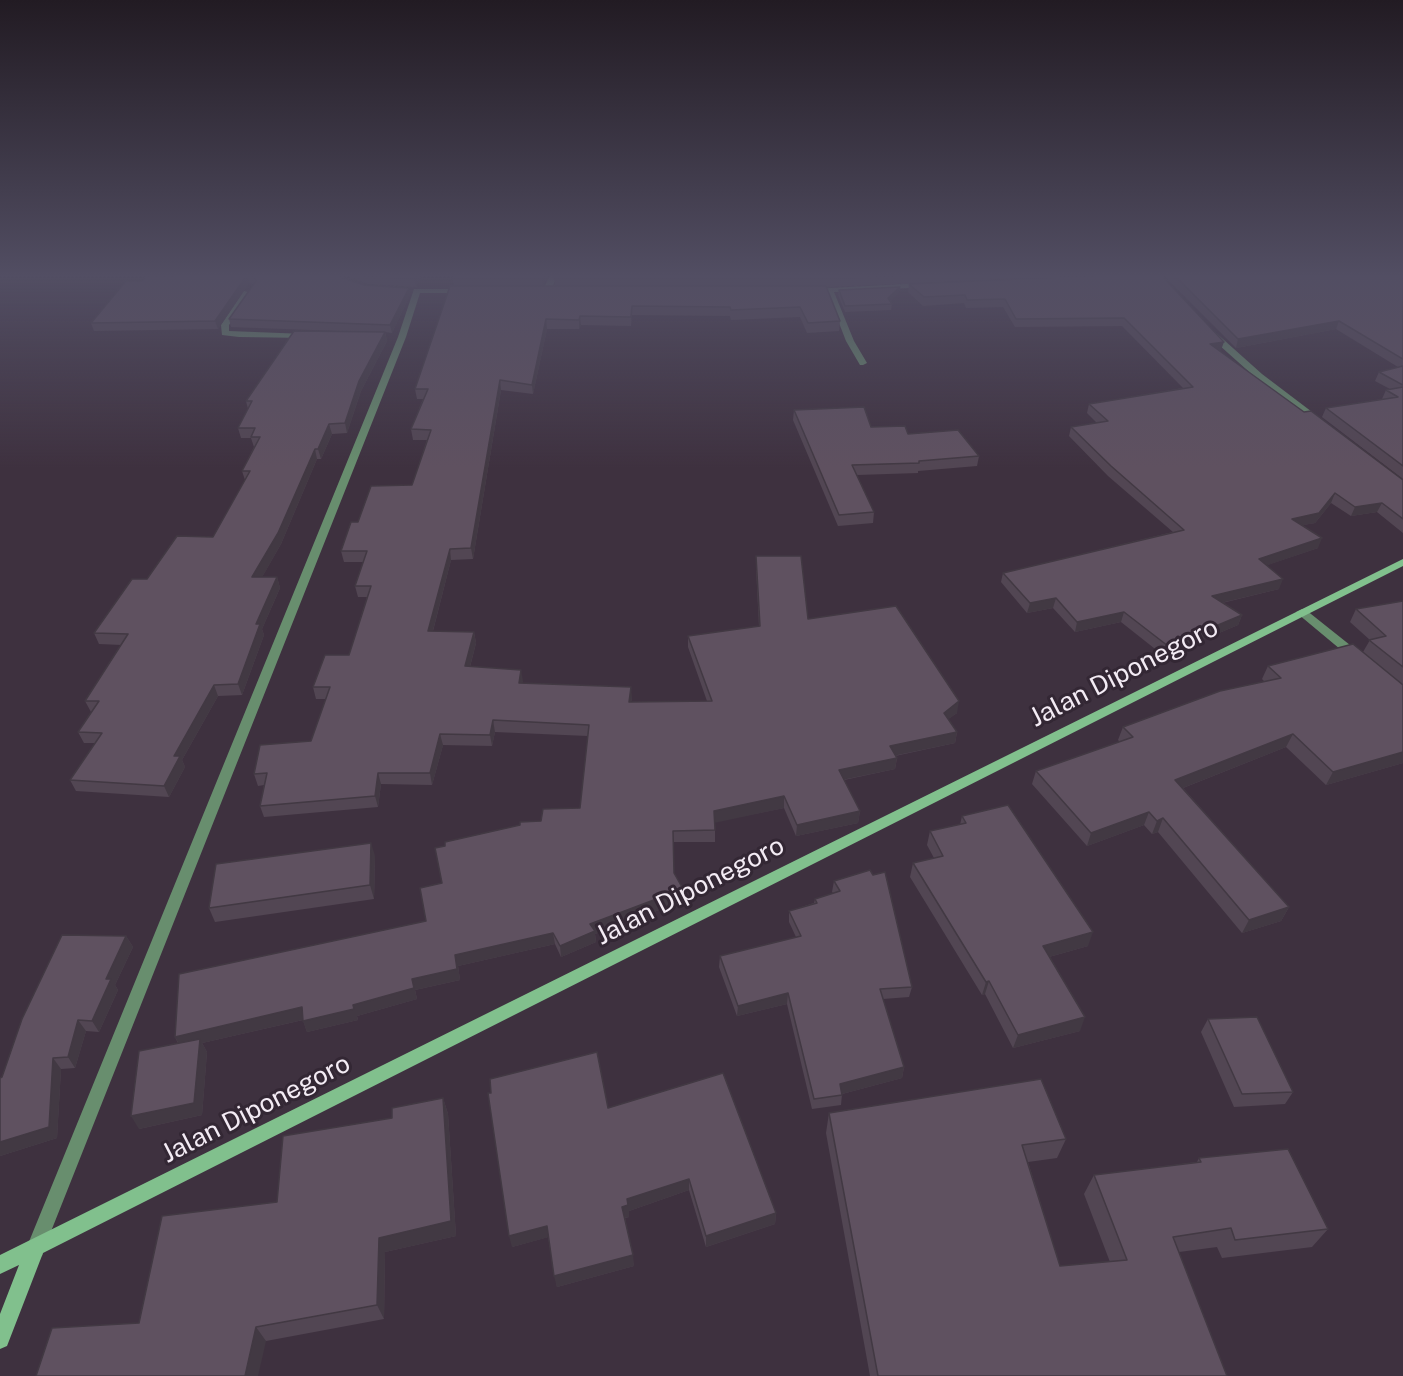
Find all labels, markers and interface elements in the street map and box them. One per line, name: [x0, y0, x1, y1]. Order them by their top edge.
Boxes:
street label: Jalan Diponegoro: [1024, 612, 1224, 734]
street label: Jalan Diponegoro: [590, 830, 790, 952]
street label: Jalan Diponegoro: [156, 1048, 356, 1170]

